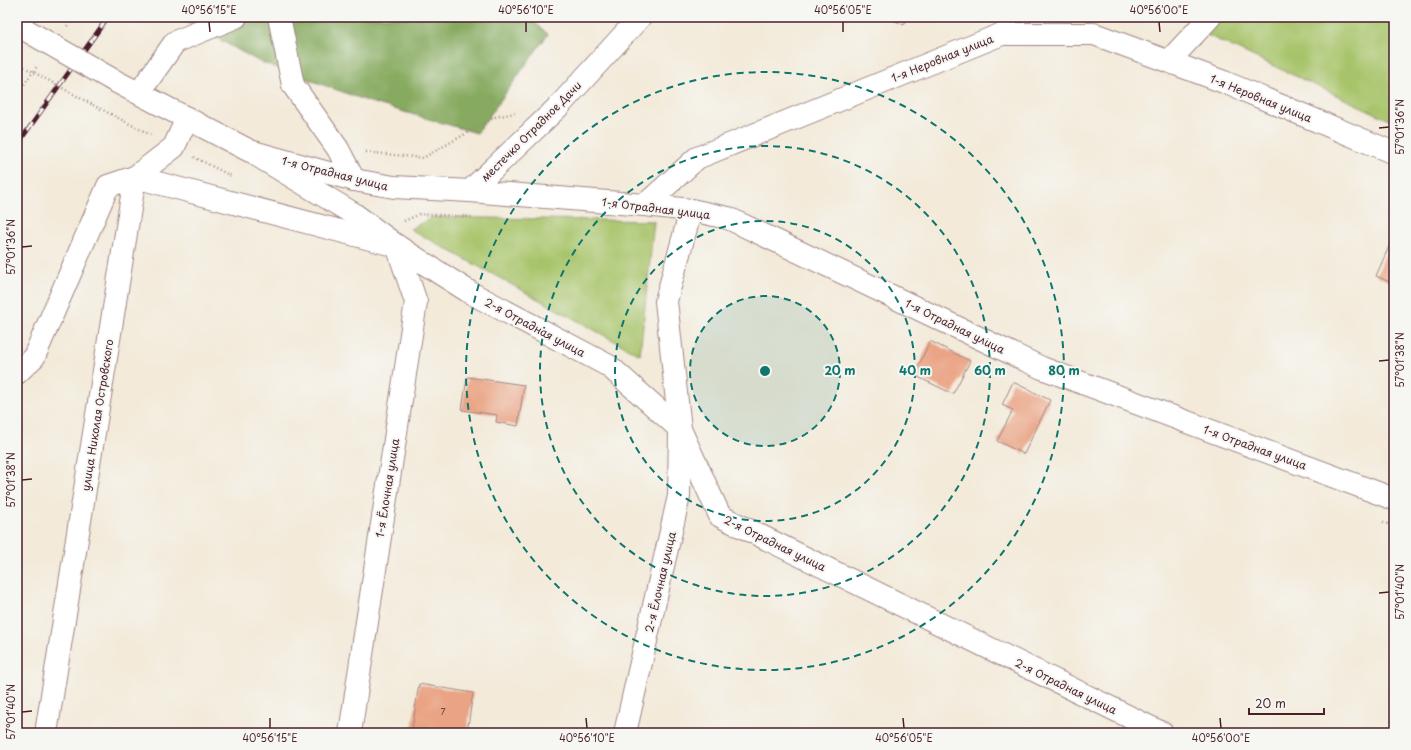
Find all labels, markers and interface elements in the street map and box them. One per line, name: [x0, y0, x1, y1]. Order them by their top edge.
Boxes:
text: 40°56'15"E: [182, 2, 236, 17]
text: 40°56'10"E: [498, 2, 554, 17]
text: 40°56'05"E: [814, 2, 872, 17]
text: 40°56'00"E: [1130, 2, 1188, 17]
street label: 1-я Неровная улица: [888, 30, 996, 86]
street label: 1-я Неровная улица: [1207, 70, 1315, 126]
street label: местечко Отрадное Дачи: [477, 77, 585, 185]
text: 57°01'36"N: [1392, 99, 1407, 155]
street label: 1-я Отрадная улица: [280, 152, 390, 194]
street label: 1-я Отрадная улица: [601, 193, 711, 223]
text: 57°01'36"N: [3, 219, 18, 275]
street label: 2-я Отрадная улица: [482, 293, 588, 361]
street label: 1-я Отрадная улица: [902, 294, 1008, 358]
text: 57°01'38"N: [1392, 332, 1407, 388]
street label: улица Николая Островского: [77, 338, 117, 492]
text: 20 m: [824, 361, 856, 379]
text: 40 m: [899, 361, 931, 379]
text: 60 m: [974, 361, 1006, 379]
text: 80 m: [1048, 361, 1080, 379]
centre of rings: [758, 364, 772, 378]
street label: 1-я Отрадная улица: [1201, 420, 1309, 474]
street label: 1-я Ёлочная улица: [371, 437, 403, 539]
text: 57°01'38"N: [3, 452, 18, 508]
street label: 2-я Отрадная улица: [721, 511, 829, 575]
street label: 2-я Ёлочная улица: [640, 530, 680, 634]
text: 57°01'40"N: [1392, 564, 1407, 620]
street label: 2-я Отрадная улица: [1012, 654, 1120, 718]
text: 57°01'40"N: [3, 684, 18, 740]
scale bar: [1249, 690, 1324, 716]
text: 20 m: [1255, 694, 1286, 712]
house number: 7: [440, 704, 446, 718]
text: 40°56'15"E: [243, 730, 297, 745]
text: 40°56'10"E: [559, 730, 615, 745]
text: 40°56'05"E: [875, 730, 933, 745]
text: 40°56'00"E: [1192, 730, 1250, 745]

